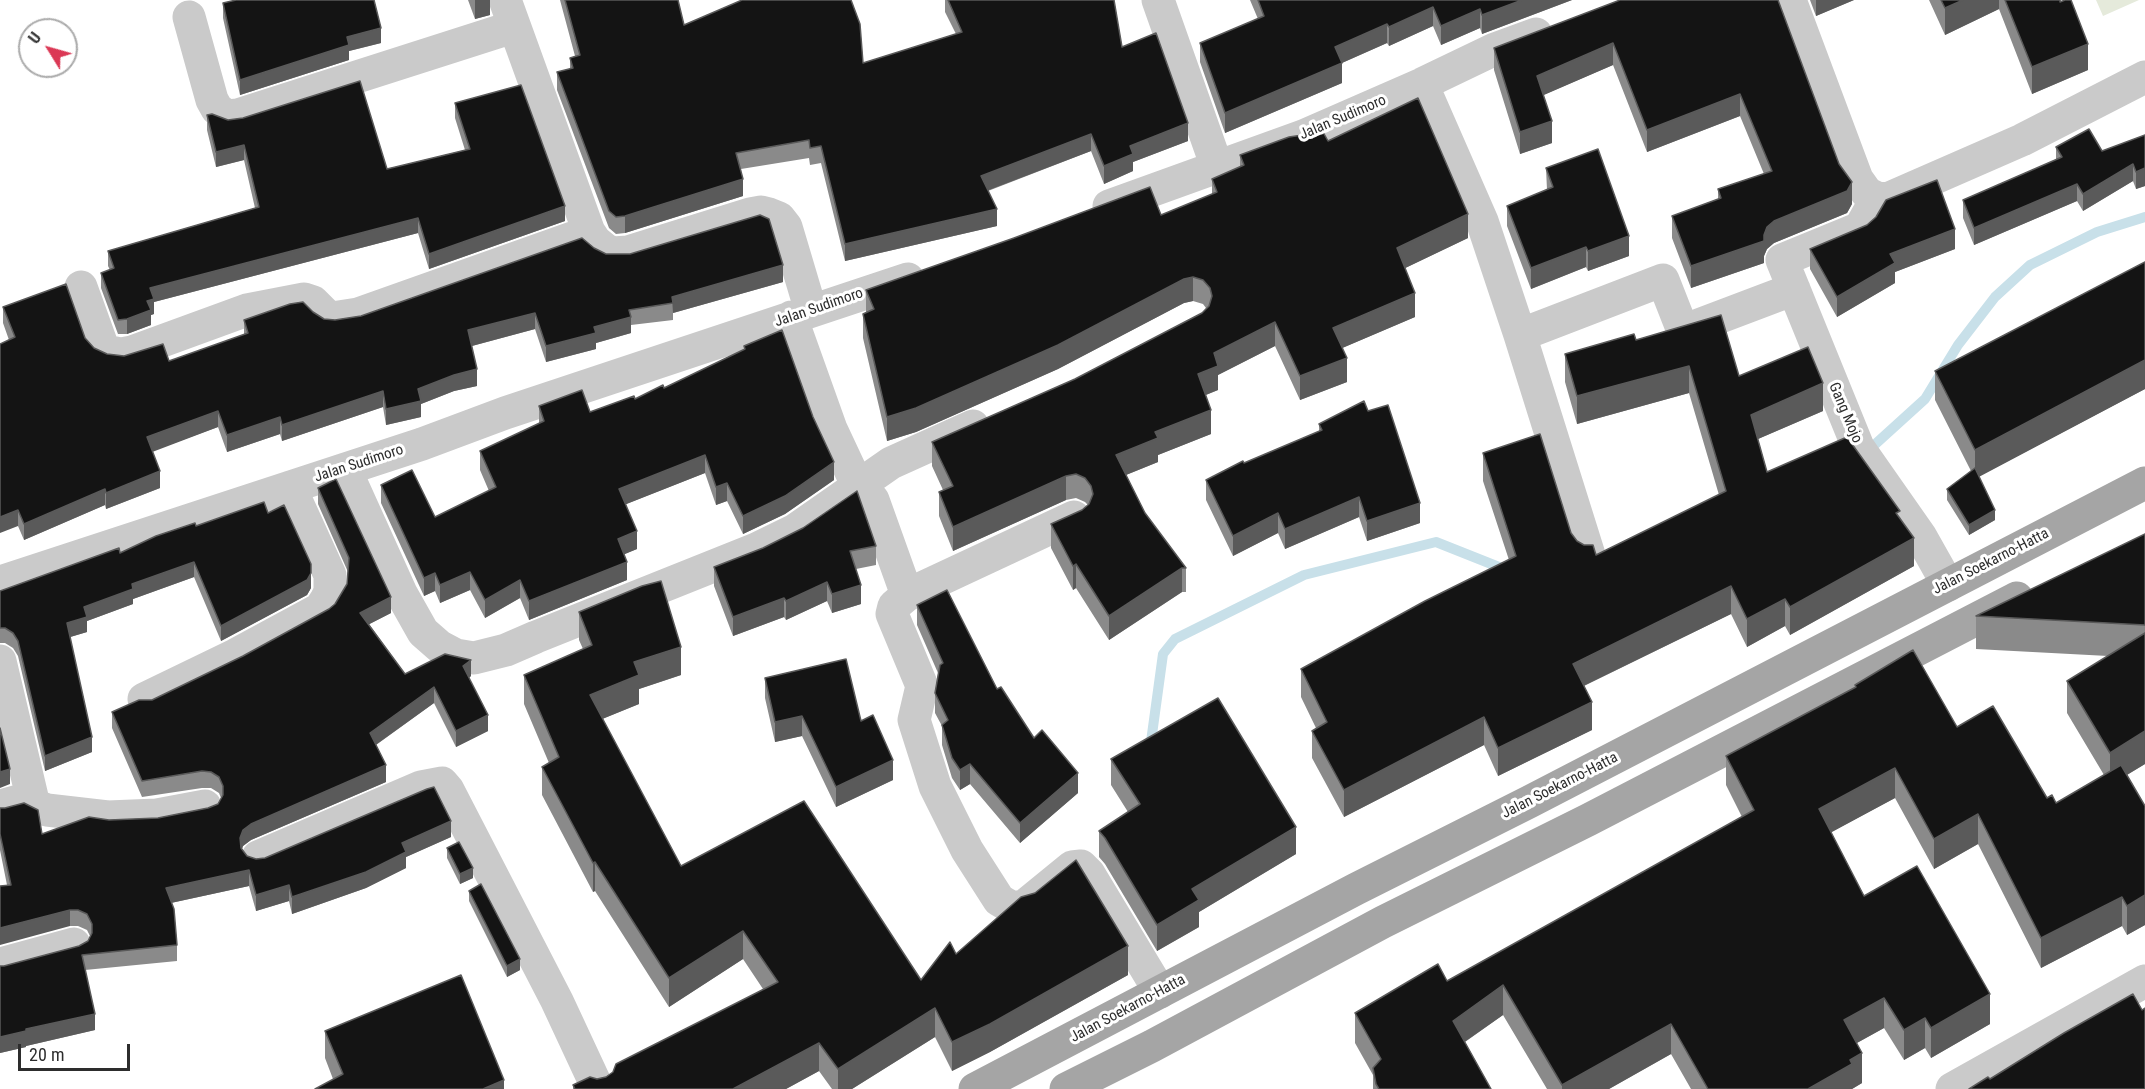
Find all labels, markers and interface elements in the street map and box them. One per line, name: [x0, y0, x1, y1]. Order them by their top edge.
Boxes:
north arrow: [18, 18, 78, 78]
text: U: [24, 29, 45, 47]
street label: Jalan Sudimoro: [1297, 92, 1389, 144]
street label: Jalan Sudimoro: [772, 284, 866, 332]
street label: Gang Mojo: [1824, 380, 1866, 446]
street label: Jalan Sudimoro: [312, 441, 406, 487]
street label: Jalan Soekarno-Hatta: [1930, 525, 2052, 599]
street label: Jalan Soekarno-Hatta: [1499, 749, 1621, 823]
street label: Jalan Soekarno-Hatta: [1067, 971, 1189, 1047]
scale bar: [21, 1032, 134, 1070]
text: 20 m: [29, 1044, 64, 1065]

